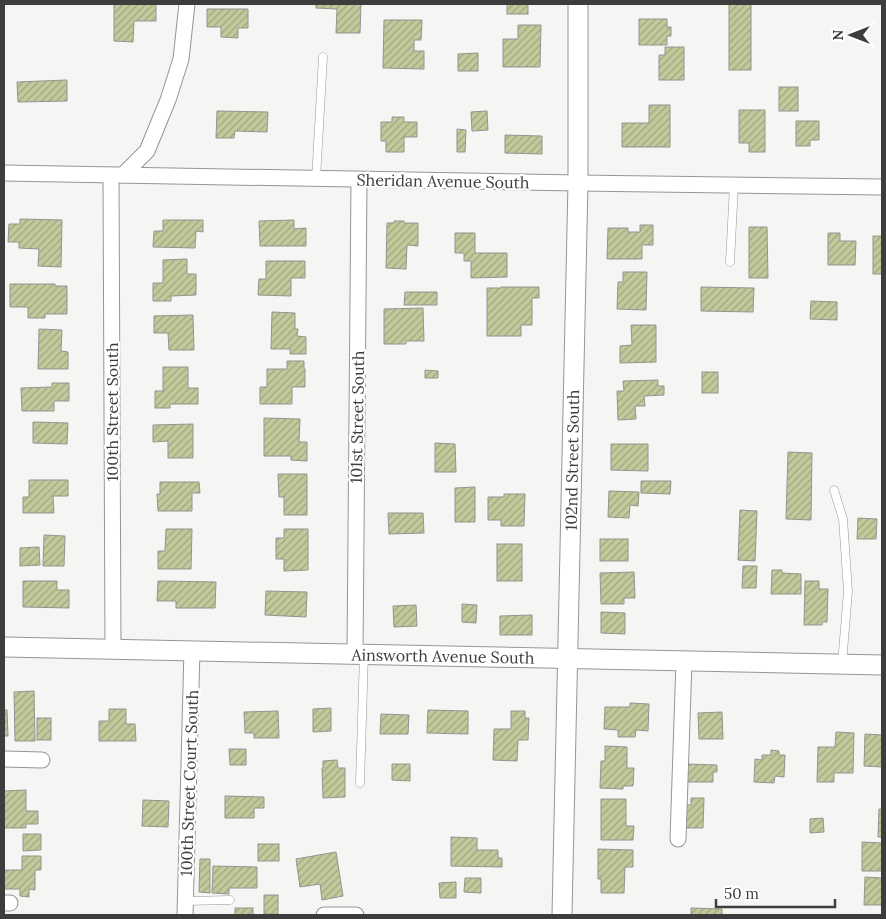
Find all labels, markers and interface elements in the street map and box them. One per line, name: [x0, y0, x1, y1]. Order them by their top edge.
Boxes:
north arrow: [826, 10, 876, 60]
text: N: [829, 29, 847, 40]
street label: Sheridan Avenue South: [356, 169, 530, 193]
street label: 100th Street South: [102, 342, 122, 482]
street label: 101st Street South: [346, 350, 368, 484]
street label: 102nd Street South: [561, 389, 583, 531]
street label: Ainsworth Avenue South: [350, 644, 535, 668]
street label: 100th Street Court South: [176, 689, 202, 877]
scale bar: [716, 876, 835, 908]
text: 50 m: [724, 884, 759, 903]

